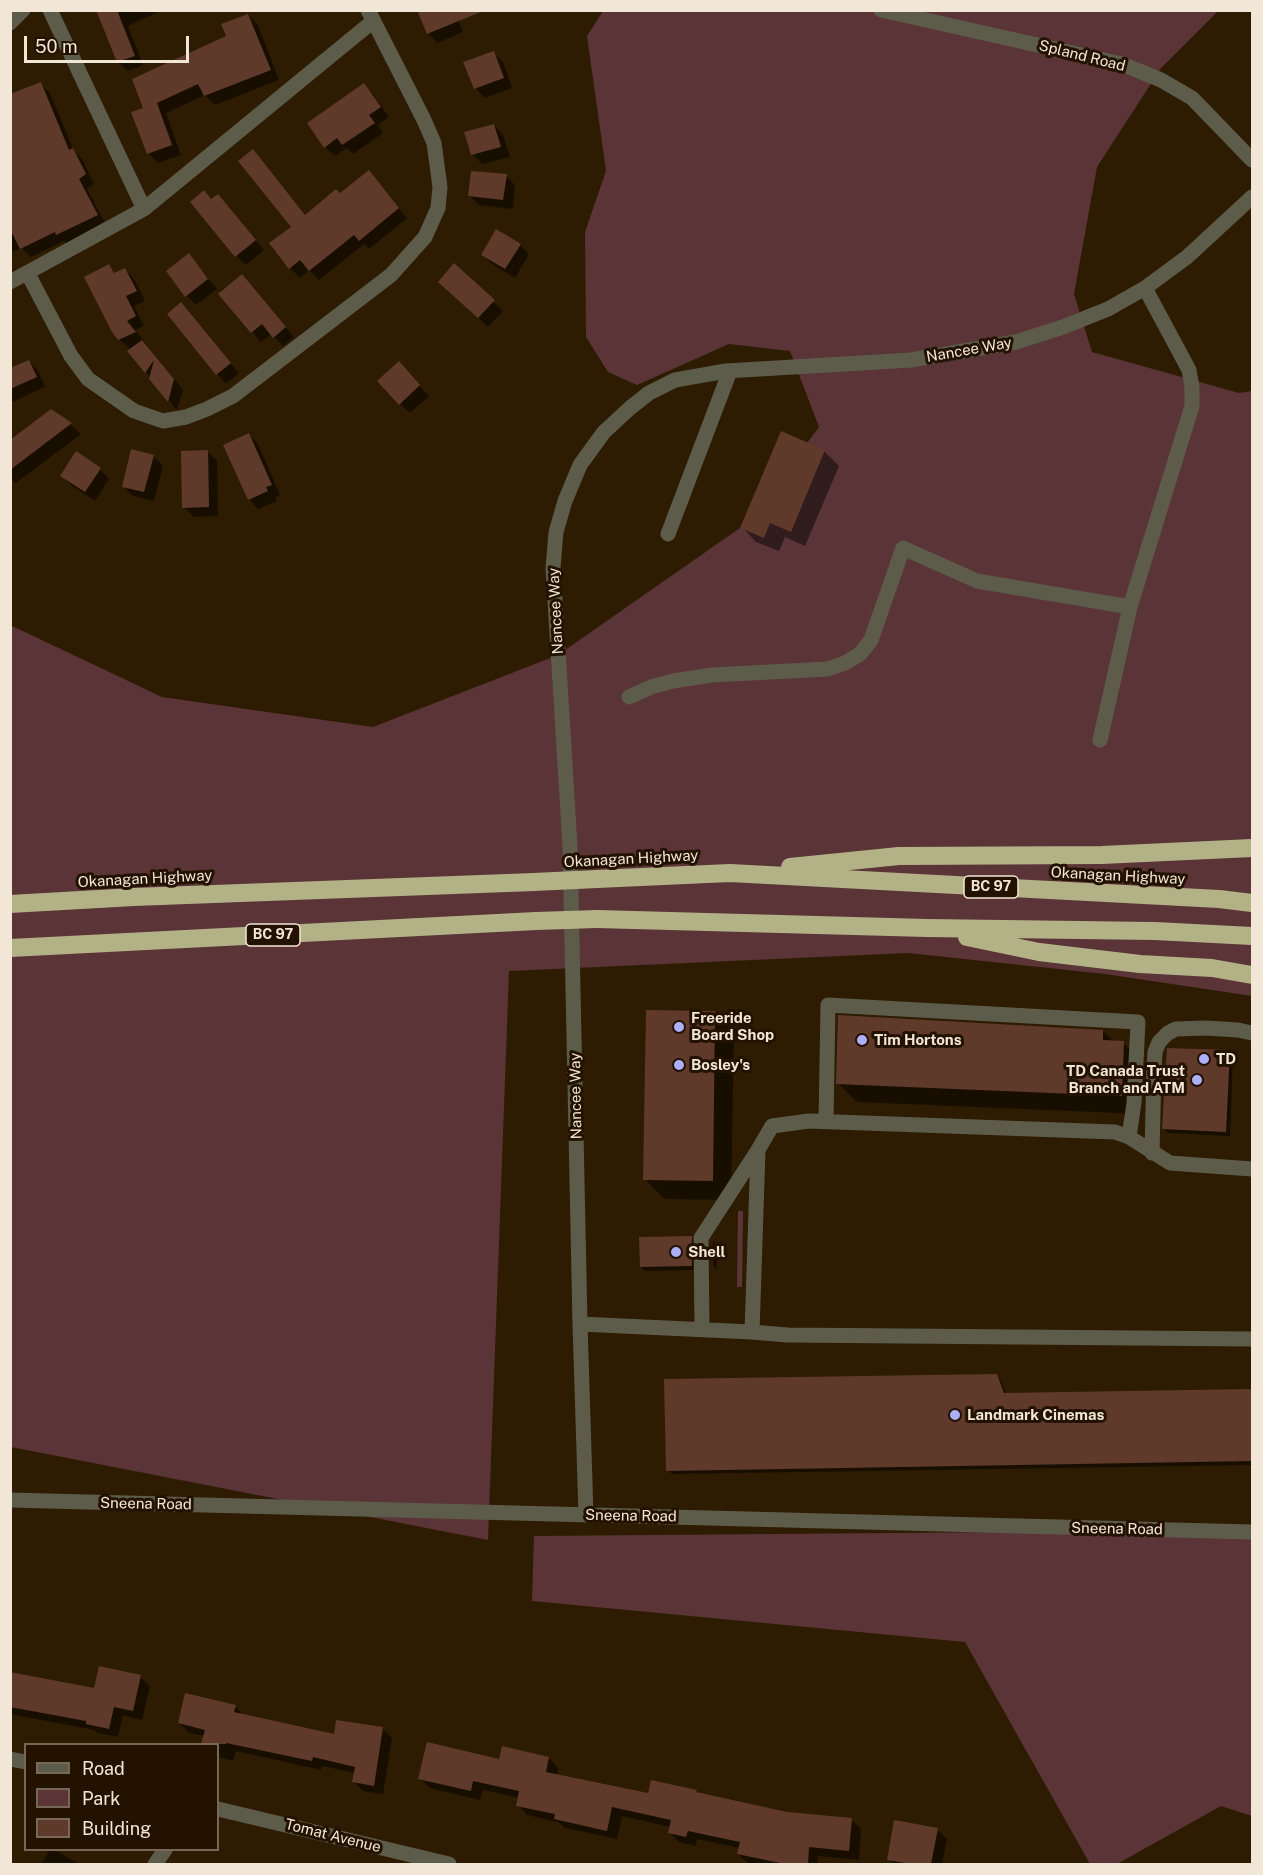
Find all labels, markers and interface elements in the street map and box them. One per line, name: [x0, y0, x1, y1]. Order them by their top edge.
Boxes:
scale bar: [27, 24, 192, 62]
text: 50 m: [35, 36, 78, 57]
street label: Spland Road: [1037, 37, 1127, 75]
street label: Nancee Way: [925, 334, 1013, 366]
street label: Nancee Way: [545, 567, 567, 655]
street label: Okanagan Highway: [563, 846, 699, 872]
street label: Okanagan Highway: [1050, 863, 1186, 889]
street label: Okanagan Highway: [77, 866, 213, 892]
road number: BC 97: [964, 876, 1018, 898]
road number: BC 97: [246, 924, 300, 946]
place label: Freeride Board Shop: [691, 1009, 774, 1044]
marker: Freeride Board Shop: [672, 1020, 686, 1034]
place label: Tim Hortons: [874, 1031, 962, 1049]
marker: Tim Hortons: [855, 1033, 869, 1047]
place label: TD: [1216, 1050, 1236, 1068]
marker: TD: [1197, 1052, 1211, 1066]
street label: Nancee Way: [566, 1053, 586, 1139]
place label: Bosley's: [691, 1056, 750, 1074]
marker: Bosley's: [672, 1058, 686, 1072]
place label: TD Canada Trust Branch and ATM: [1066, 1062, 1185, 1097]
marker: TD Canada Trust Branch and ATM: [1190, 1073, 1204, 1087]
place label: Shell: [688, 1243, 726, 1261]
marker: Shell: [669, 1245, 683, 1259]
place label: Landmark Cinemas: [967, 1406, 1104, 1424]
marker: Landmark Cinemas: [948, 1408, 962, 1422]
street label: Sneena Road: [100, 1494, 192, 1514]
street label: Sneena Road: [585, 1506, 677, 1526]
street label: Sneena Road: [1071, 1519, 1163, 1539]
legend: [24, 1743, 219, 1851]
text: Road: [82, 1758, 125, 1779]
text: Park: [82, 1788, 120, 1809]
street label: Tomat Avenue: [283, 1815, 383, 1857]
text: Building: [82, 1818, 151, 1839]

